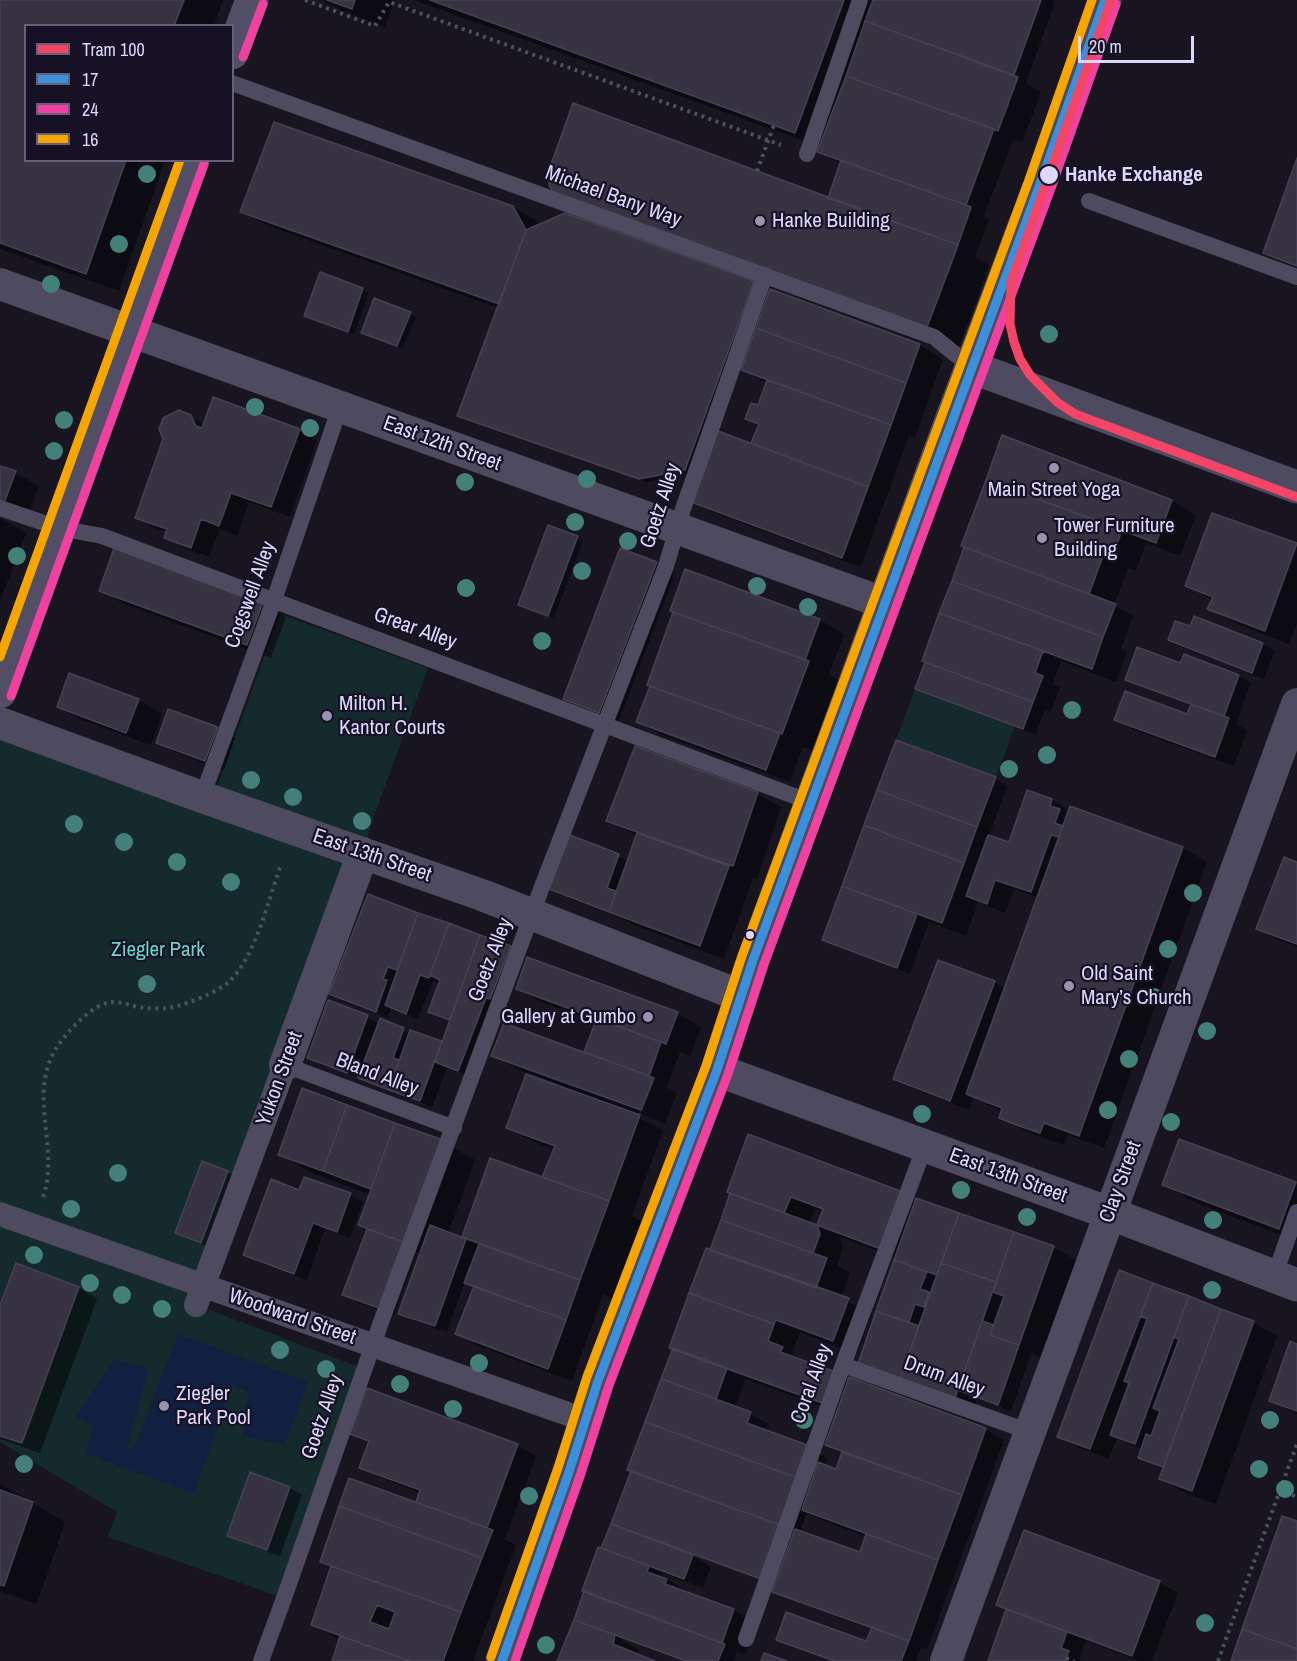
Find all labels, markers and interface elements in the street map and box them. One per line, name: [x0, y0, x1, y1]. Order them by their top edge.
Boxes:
legend: [24, 24, 234, 162]
scale bar: [1081, 24, 1196, 62]
text: 20 m: [1089, 34, 1122, 59]
text: Tram 100: [82, 37, 145, 62]
text: 17: [82, 67, 98, 92]
text: 24: [82, 97, 98, 122]
text: 16: [82, 127, 98, 152]
street label: Michael Bany Way: [542, 161, 684, 233]
place label: Hanke Exchange: [1065, 162, 1203, 188]
marker: Hanke Exchange: [1038, 164, 1060, 186]
place label: Hanke Building: [772, 208, 890, 234]
marker: Hanke Building: [753, 214, 767, 228]
street label: East 12th Street: [380, 411, 504, 477]
street label: Goetz Alley: [635, 460, 687, 552]
marker: Main Street Yoga: [1047, 461, 1061, 475]
place label: Main Street Yoga: [988, 477, 1120, 503]
place label: Tower Furniture Building: [1054, 513, 1175, 563]
marker: Tower Furniture Building: [1035, 531, 1049, 545]
street label: Cogswell Alley: [220, 538, 282, 652]
street label: Grear Alley: [370, 602, 460, 656]
place label: Milton H. Kantor Courts: [339, 691, 445, 741]
marker: Milton H. Kantor Courts: [320, 709, 334, 723]
street label: East 13th Street: [310, 824, 434, 888]
street label: Goetz Alley: [463, 914, 519, 1006]
unlabelled marker: [744, 929, 756, 941]
park label: Ziegler Park: [111, 937, 205, 963]
place label: Old Saint Mary’s Church: [1081, 961, 1192, 1011]
marker: Old Saint Mary’s Church: [1062, 979, 1076, 993]
place label: Gallery at Gumbo: [501, 1004, 636, 1030]
marker: Gallery at Gumbo: [641, 1010, 655, 1024]
street label: Yukon Street: [251, 1028, 309, 1130]
street label: Bland Alley: [332, 1048, 422, 1102]
street label: Clay Street: [1095, 1138, 1147, 1226]
street label: East 13th Street: [946, 1143, 1070, 1209]
street label: Woodward Street: [225, 1283, 359, 1351]
street label: Coral Alley: [786, 1341, 838, 1427]
street label: Drum Alley: [900, 1351, 988, 1403]
street label: Goetz Alley: [297, 1371, 349, 1463]
place label: Ziegler Park Pool: [176, 1381, 251, 1431]
marker: Ziegler Park Pool: [157, 1399, 171, 1413]

